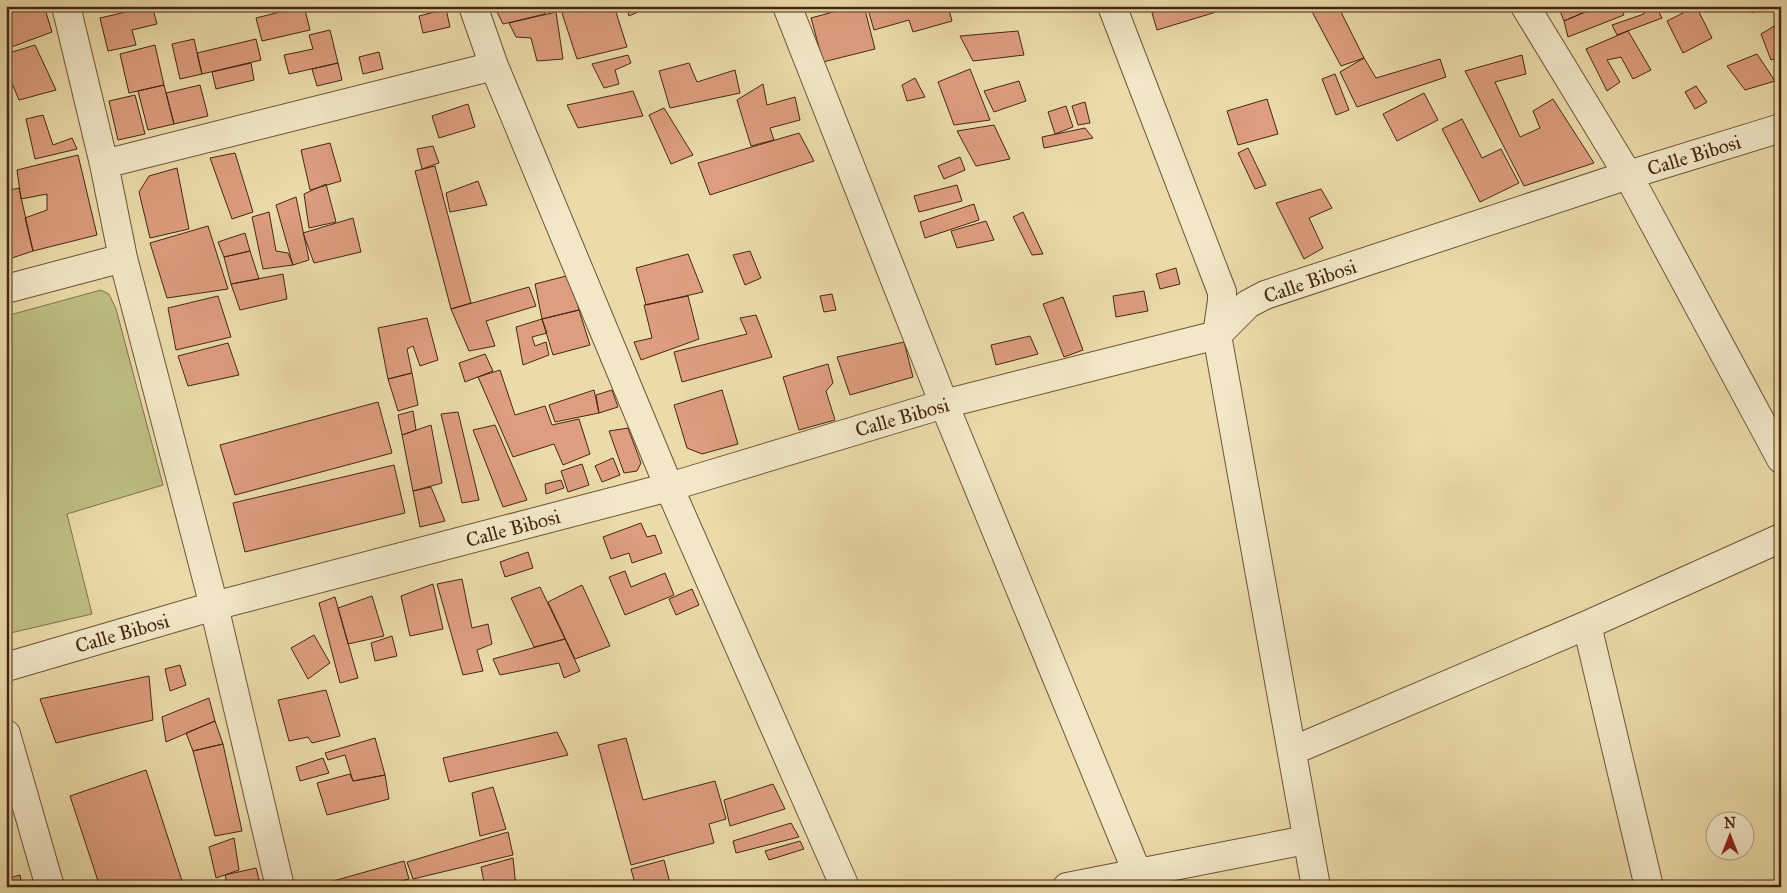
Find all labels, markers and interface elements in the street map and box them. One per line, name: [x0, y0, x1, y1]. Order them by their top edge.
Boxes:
street label: Calle Bibosi: [1644, 129, 1744, 181]
street label: Calle Bibosi: [1260, 254, 1360, 308]
street label: Calle Bibosi: [852, 392, 952, 442]
street label: Calle Bibosi: [463, 504, 563, 552]
street label: Calle Bibosi: [72, 608, 172, 658]
north arrow: [1704, 810, 1754, 860]
text: N: [1724, 815, 1736, 832]

